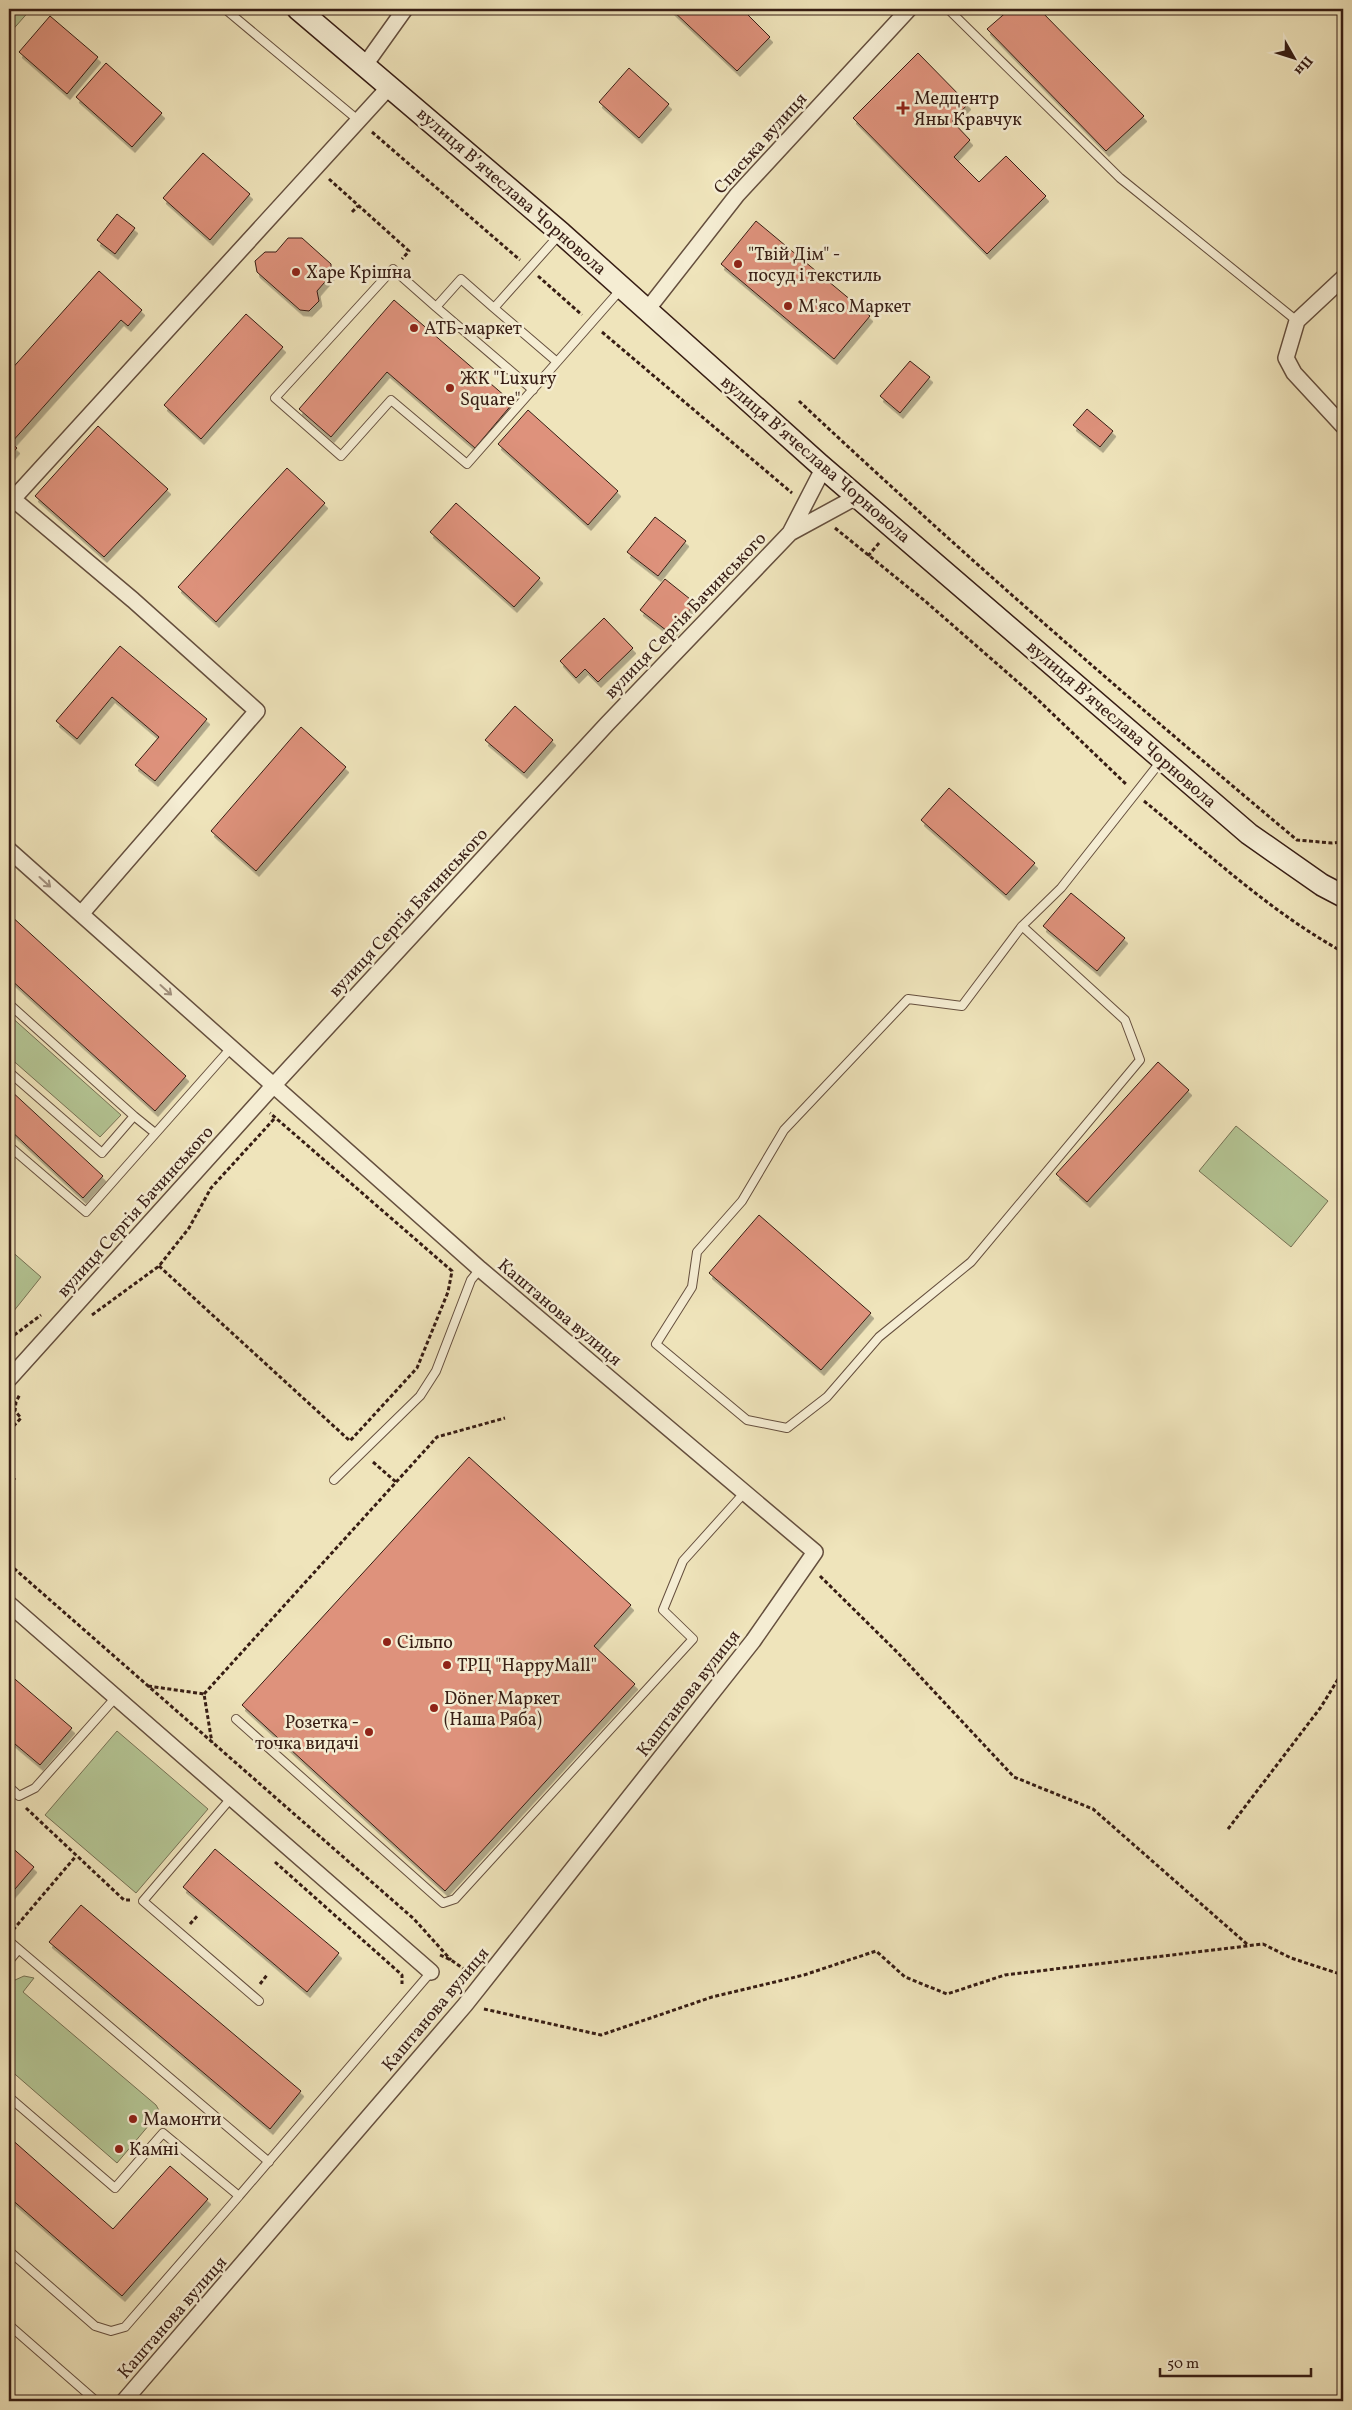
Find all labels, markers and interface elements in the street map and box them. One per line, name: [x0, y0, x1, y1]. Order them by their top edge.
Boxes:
north arrow: [1270, 32, 1320, 82]
text: Пн: [1289, 52, 1317, 79]
place label: Медцентр Яны Кравчук: [914, 87, 1022, 133]
street label: Спаська вулиця: [709, 88, 814, 200]
marker: Медцентр Яны Кравчук: [896, 101, 910, 115]
street label: вулиця Вʼячеслава Чорновола: [411, 103, 611, 282]
place label: "Твій Дім" - посуд і текстиль: [748, 243, 882, 289]
marker: "Твій Дім" - посуд і текстиль: [732, 258, 744, 270]
place label: Харе Крішна: [306, 261, 412, 286]
marker: Харе Крішна: [290, 266, 302, 278]
place label: М'ясо Маркет: [798, 295, 911, 320]
marker: М'ясо Маркет: [782, 300, 794, 312]
place label: АТБ-маркет: [424, 317, 522, 342]
marker: АТБ-маркет: [408, 322, 420, 334]
place label: ЖК "Luxury Square": [460, 367, 557, 413]
street label: вулиця Вʼячеслава Чорновола: [715, 371, 915, 550]
marker: ЖК "Luxury Square": [444, 382, 456, 394]
street label: вулиця Сергія Бачинського: [600, 527, 773, 705]
street label: вулиця Вʼячеслава Чорновола: [1021, 636, 1221, 815]
street label: вулиця Сергія Бачинського: [324, 823, 494, 1003]
one-way arrow: [39, 876, 52, 888]
one-way arrow: [160, 984, 173, 996]
street label: вулиця Сергія Бачинського: [52, 1121, 220, 1303]
street label: Каштанова вулиця: [492, 1254, 627, 1373]
street label: Каштанова вулиця: [632, 1625, 747, 1763]
place label: Сільпо: [397, 1631, 453, 1656]
marker: Сільпо: [381, 1636, 393, 1648]
place label: ТРЦ "HappyMall": [457, 1654, 597, 1679]
marker: ТРЦ "HappyMall": [441, 1659, 453, 1671]
place label: Döner Maркет (Наша Ряба): [444, 1687, 560, 1733]
marker: Döner Maркет (Наша Ряба): [428, 1702, 440, 1714]
place label: Розетка - точка видачі: [255, 1711, 359, 1757]
marker: Розетка - точка видачі: [363, 1726, 375, 1738]
street label: Каштанова вулиця: [377, 1942, 496, 2077]
place label: Мамонти: [143, 2108, 222, 2133]
marker: Мамонти: [127, 2113, 139, 2125]
place label: Камні: [129, 2138, 179, 2163]
marker: Камні: [113, 2143, 125, 2155]
street label: Каштанова вулиця: [113, 2251, 233, 2385]
scale bar: [1160, 2345, 1311, 2377]
text: 50 m: [1167, 2354, 1199, 2375]

